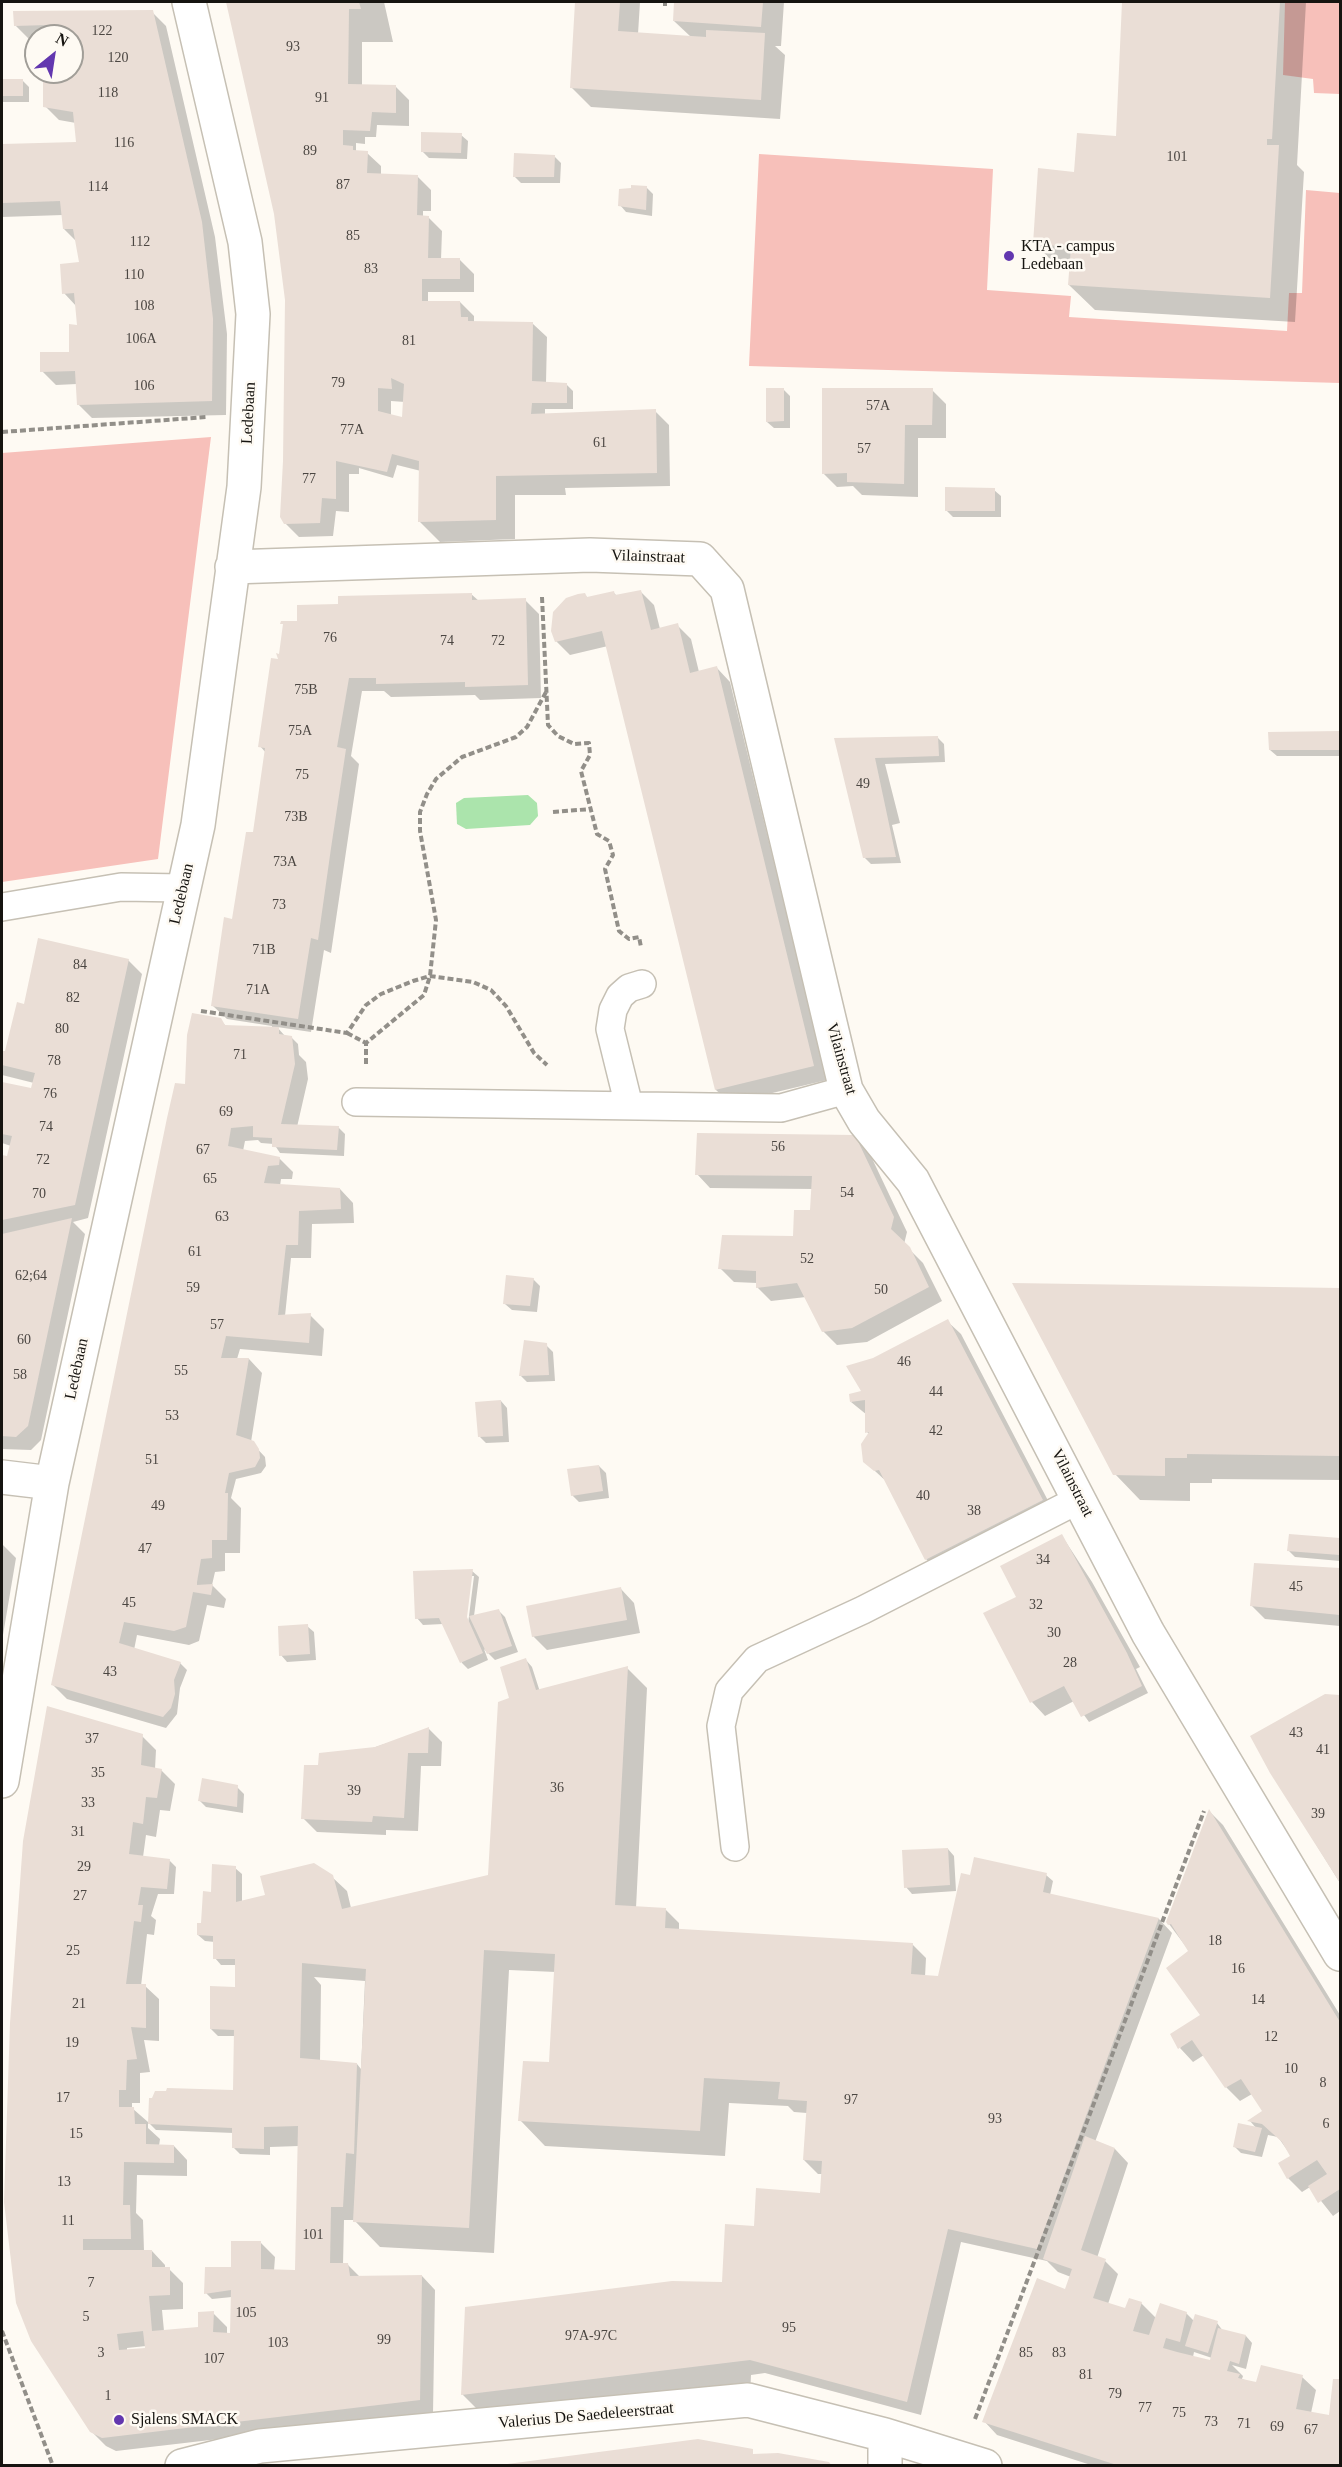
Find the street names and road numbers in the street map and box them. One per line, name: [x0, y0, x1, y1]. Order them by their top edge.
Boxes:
street label: Ledebaan: [238, 381, 260, 445]
street label: Vilainstraat: [611, 546, 685, 568]
street label: Ledebaan: [166, 862, 198, 926]
street label: Vilainstraat: [822, 1021, 860, 1097]
street label: Ledebaan: [61, 1337, 93, 1401]
street label: Vilainstraat: [1047, 1446, 1097, 1520]
street label: Valerius De Saedeleerstraat: [498, 2399, 674, 2433]

